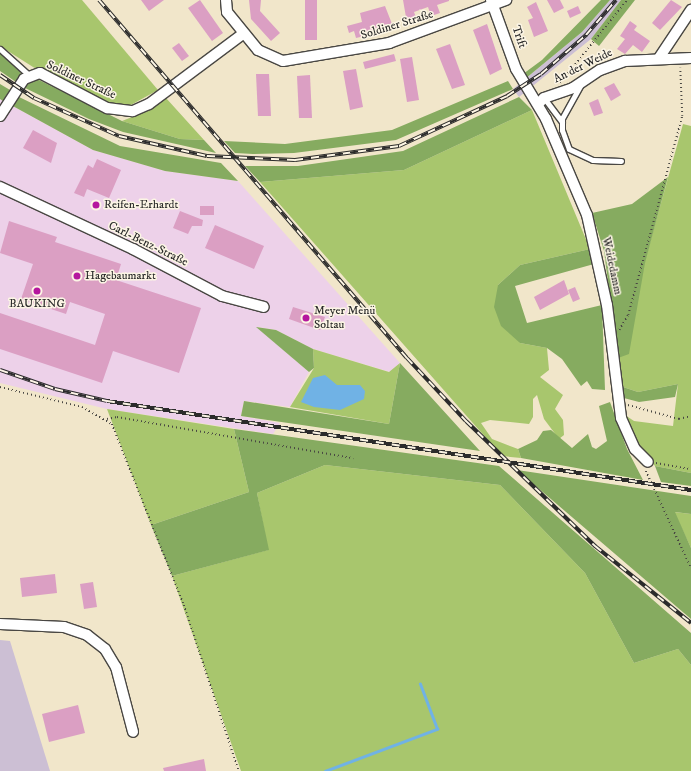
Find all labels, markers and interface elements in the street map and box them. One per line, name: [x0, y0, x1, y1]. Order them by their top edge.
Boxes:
street label: Soldiner Straße: [359, 7, 435, 43]
street label: Trift: [508, 24, 530, 50]
street label: An der Weide: [551, 46, 615, 86]
street label: Soldiner Straße: [44, 58, 118, 102]
place label: Reifen-Erhardt: [104, 198, 178, 212]
marker: Reifen-Erhardt: [91, 200, 101, 210]
street label: Carl-Benz-Straße: [106, 219, 190, 269]
street label: Weidedamm: [599, 236, 625, 296]
place label: Hagebaumarkt: [85, 269, 156, 283]
marker: Hagebaumarkt: [72, 271, 82, 281]
marker: BAUKING: [32, 286, 42, 296]
place label: BAUKING: [9, 297, 65, 311]
place label: Meyer Menü Soltau: [314, 304, 375, 332]
marker: Meyer Menü Soltau: [301, 313, 311, 323]

